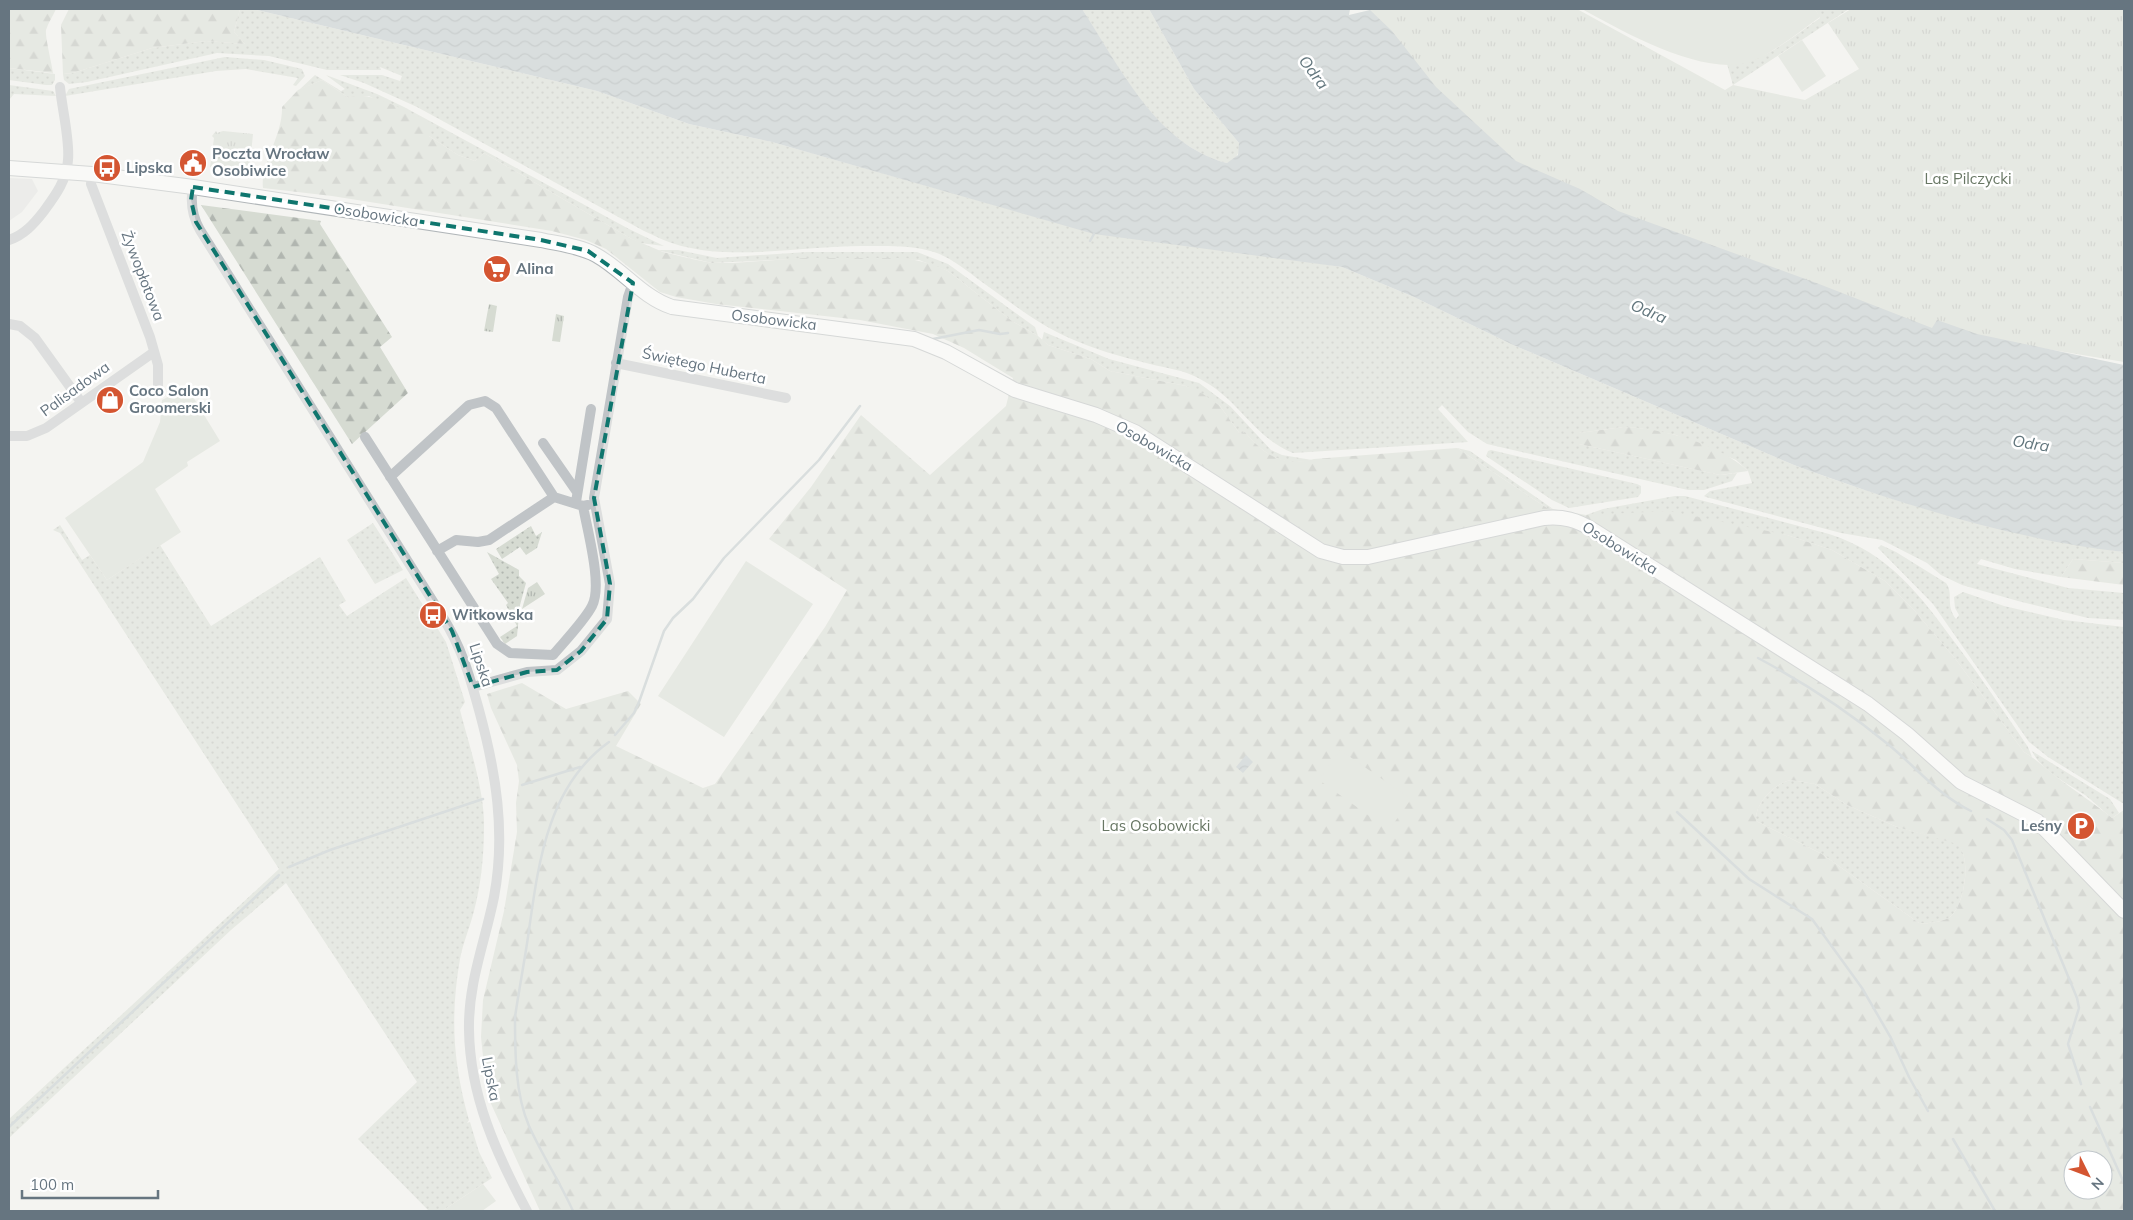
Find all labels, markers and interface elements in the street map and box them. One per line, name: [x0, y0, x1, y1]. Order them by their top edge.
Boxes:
water label: Odra: [1295, 51, 1333, 93]
place label: Poczta Wrocław Osobiwice: [212, 144, 330, 180]
public building icon: Poczta Wrocław Osobiwice: [178, 148, 208, 178]
bus stop icon: Lipska: [92, 153, 122, 183]
place label: Lipska: [126, 158, 173, 177]
park label: Las Pilczycki: [1924, 169, 2012, 188]
street label: Osobowicka: [332, 198, 420, 231]
street label: Żywopłotowa: [118, 228, 169, 323]
supermarket icon: Alina: [482, 254, 512, 284]
place label: Alina: [516, 259, 553, 278]
water label: Odra: [1628, 295, 1670, 328]
street label: Osobowicka: [730, 305, 818, 334]
street label: Świętego Huberta: [640, 343, 768, 388]
street label: Palisadowa: [36, 357, 113, 420]
place label: Coco Salon Groomerski: [129, 381, 211, 417]
shop icon: Coco Salon Groomerski: [95, 385, 125, 415]
street label: Osobowicka: [1112, 416, 1196, 475]
water label: Odra: [2011, 430, 2051, 456]
street label: Osobowicka: [1579, 517, 1662, 578]
bus stop icon: Witkowska: [418, 600, 448, 630]
place label: Witkowska: [452, 605, 533, 624]
street label: Lipska: [466, 641, 497, 689]
parking icon: Leśny: [2066, 811, 2096, 841]
park label: Las Osobowicki: [1102, 816, 1210, 835]
place label: Leśny: [2021, 816, 2063, 835]
street label: Lipska: [478, 1055, 505, 1103]
north arrow: [2063, 1150, 2113, 1200]
scale bar: [22, 1168, 159, 1200]
text: N: [2087, 1174, 2108, 1194]
text: 100 m: [30, 1175, 74, 1194]

